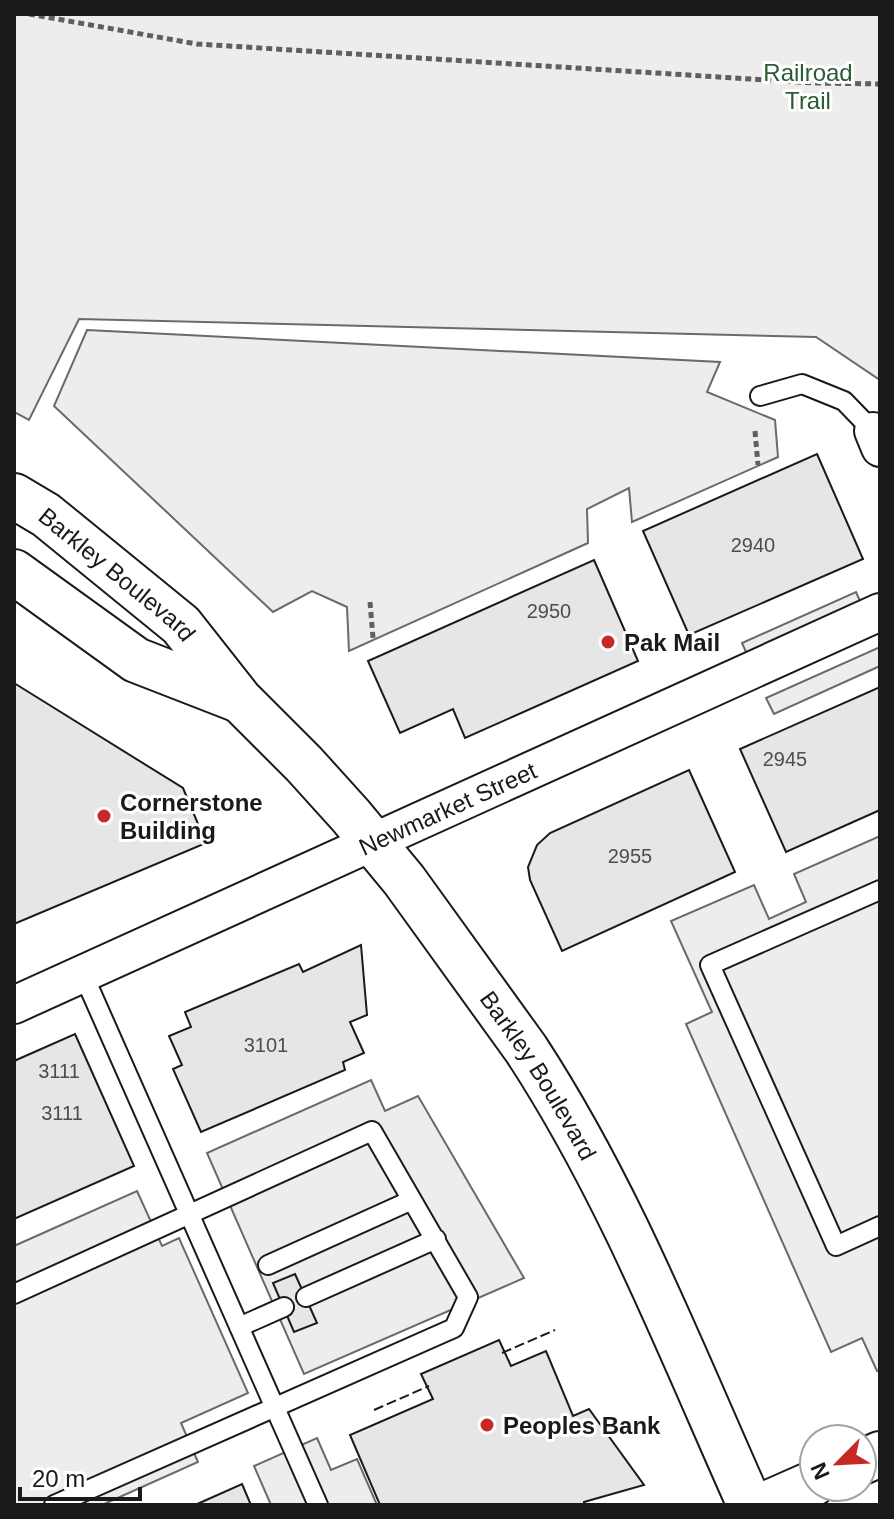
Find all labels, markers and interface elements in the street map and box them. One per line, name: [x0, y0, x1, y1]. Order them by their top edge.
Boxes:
park label: Railroad Trail: [763, 59, 853, 114]
street label: Barkley Boulevard: [34, 502, 202, 646]
house number: 2940: [731, 534, 775, 556]
house number: 2950: [527, 600, 571, 622]
place label: Pak Mail: [624, 629, 720, 656]
marker: Pak Mail: [599, 633, 617, 651]
house number: 2945: [763, 748, 807, 770]
street label: Newmarket Street: [354, 756, 541, 860]
place label: Cornerstone Building: [120, 789, 263, 844]
marker: Cornerstone Building: [95, 807, 113, 825]
house number: 2955: [608, 845, 652, 867]
street label: Barkley Boulevard: [475, 986, 602, 1164]
house number: 3101: [244, 1034, 288, 1056]
house number: 3111: [38, 1060, 80, 1082]
house number: 3111: [41, 1102, 83, 1124]
place label: Peoples Bank: [503, 1412, 661, 1439]
marker: Peoples Bank: [478, 1416, 496, 1434]
north arrow: [798, 1423, 878, 1503]
scale bar: [20, 1451, 140, 1501]
text: N: [806, 1459, 835, 1483]
text: 20 m: [32, 1465, 85, 1492]

